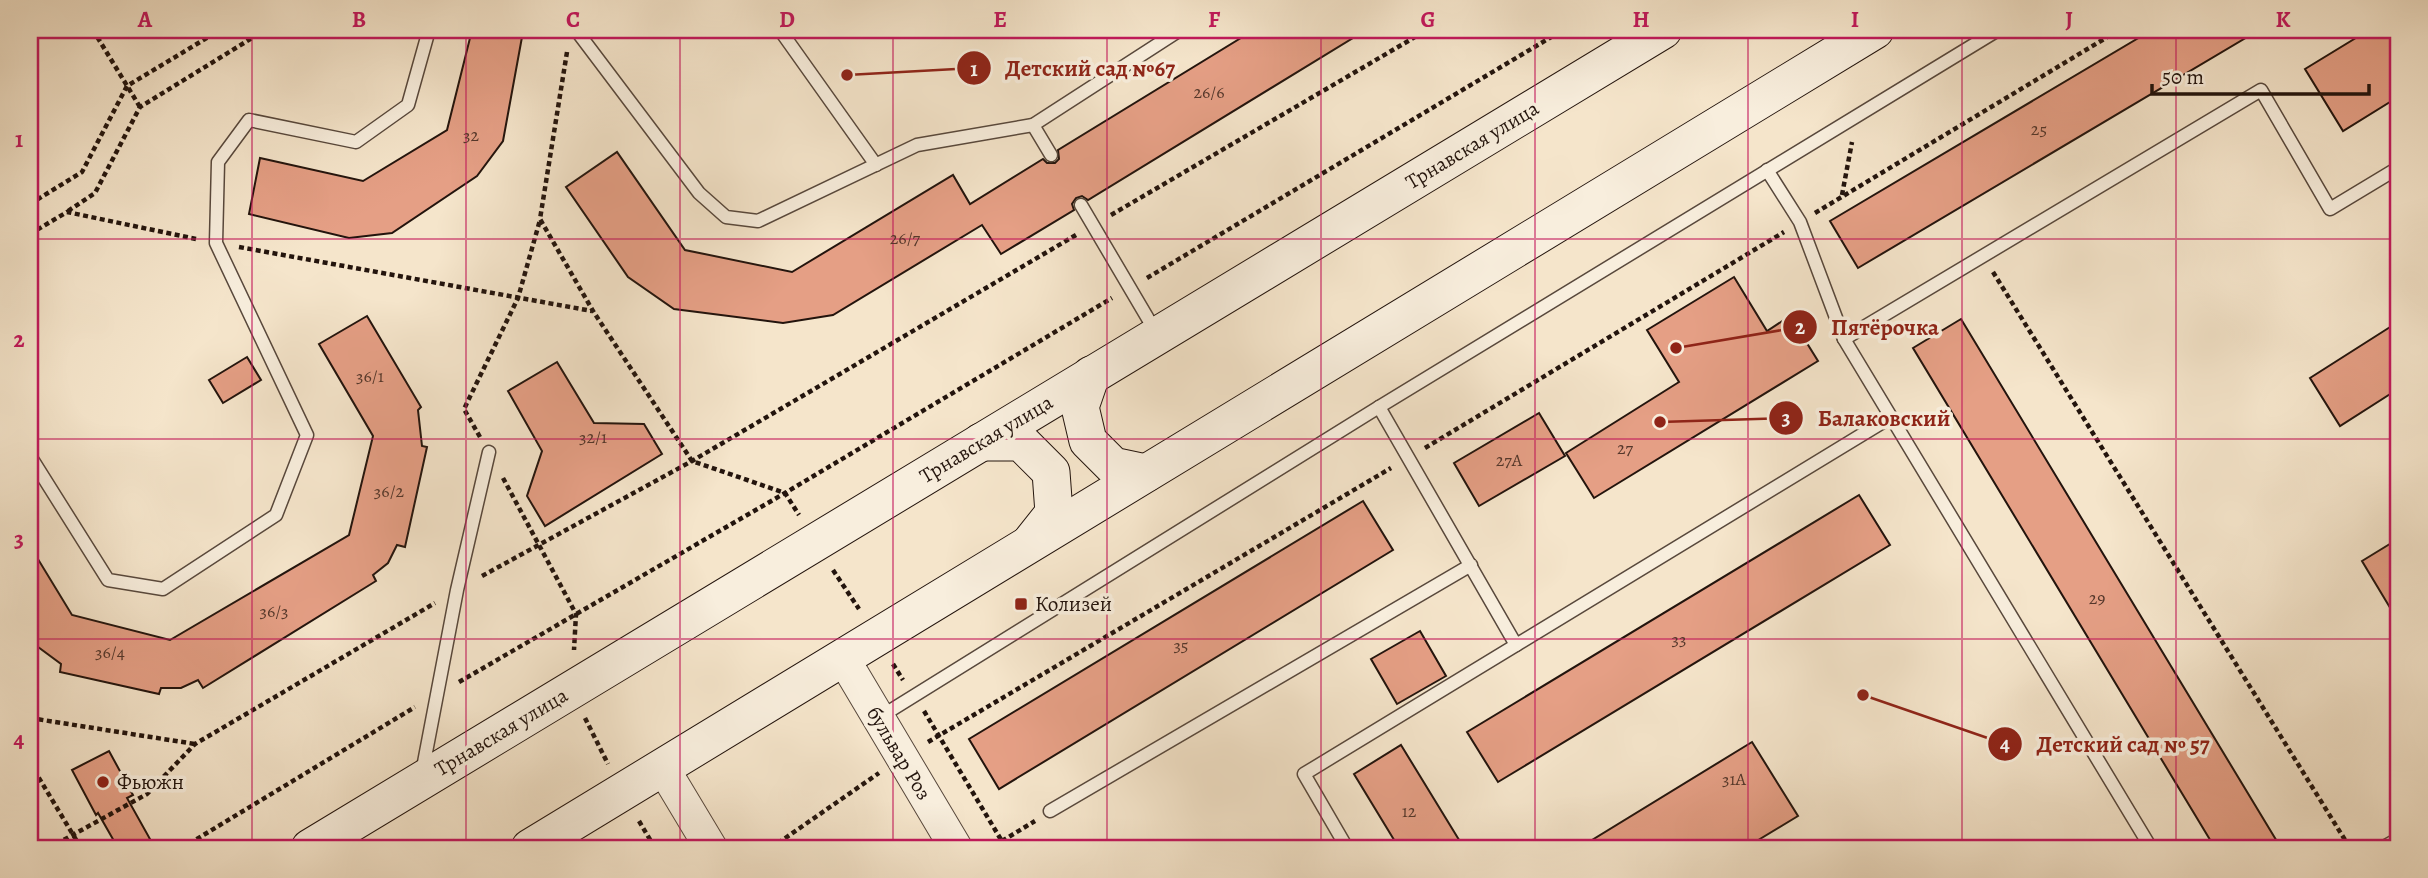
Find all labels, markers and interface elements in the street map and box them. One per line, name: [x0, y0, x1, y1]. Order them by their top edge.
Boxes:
text: A: [137, 4, 153, 35]
text: B: [352, 4, 366, 35]
text: C: [566, 4, 580, 35]
text: D: [779, 4, 795, 35]
text: E: [993, 4, 1007, 35]
text: F: [1208, 4, 1221, 35]
text: G: [1420, 4, 1436, 35]
text: H: [1632, 4, 1650, 35]
text: I: [1851, 4, 1859, 35]
text: J: [2065, 4, 2073, 35]
text: K: [2275, 4, 2291, 35]
callout: Детский сад №67: [956, 46, 1189, 90]
scale bar: [2152, 52, 2368, 96]
text: Детский сад №67: [1005, 53, 1175, 84]
text: 1: [970, 55, 978, 83]
text: 50 m: [2162, 63, 2204, 91]
house number: 26/6: [1193, 80, 1225, 104]
street label: Трнавская улица: [1400, 94, 1544, 196]
house number: 25: [2031, 117, 2047, 141]
house number: 32: [463, 123, 479, 147]
text: 1: [15, 124, 23, 155]
house number: 26/7: [890, 226, 921, 250]
callout: Пятёрочка: [1782, 305, 1953, 349]
text: Пятёрочка: [1831, 312, 1939, 343]
text: 2: [1795, 313, 1805, 341]
text: 2: [13, 324, 25, 355]
house number: 36/1: [356, 364, 384, 388]
street label: Трнавская улица: [914, 388, 1058, 490]
callout: Балаковский: [1769, 396, 1964, 440]
text: Балаковский: [1818, 403, 1950, 434]
text: 3: [1781, 404, 1791, 432]
house number: 32/1: [579, 425, 607, 449]
house number: 27: [1617, 436, 1633, 460]
house number: 27А: [1496, 448, 1523, 472]
house number: 36/2: [374, 479, 405, 503]
text: 3: [14, 524, 24, 555]
house number: 29: [2089, 586, 2105, 610]
place label: Колизей: [1035, 590, 1112, 618]
marker: Колизей: [1013, 596, 1029, 612]
house number: 36/3: [259, 599, 289, 623]
house number: 33: [1672, 627, 1686, 651]
house number: 35: [1173, 633, 1189, 657]
house number: 36/4: [95, 640, 125, 664]
street label: Трнавская улица: [429, 681, 573, 783]
street label: бульвар Роз: [860, 701, 938, 805]
callout: Детский сад № 57: [1987, 722, 2223, 766]
text: 4: [14, 724, 25, 755]
text: Детский сад № 57: [2036, 729, 2210, 760]
text: 4: [2000, 730, 2010, 758]
house number: 31А: [1722, 767, 1747, 791]
place label: Фьюжн: [117, 768, 184, 796]
marker: Фьюжн: [95, 774, 111, 790]
house number: 12: [1402, 799, 1417, 823]

